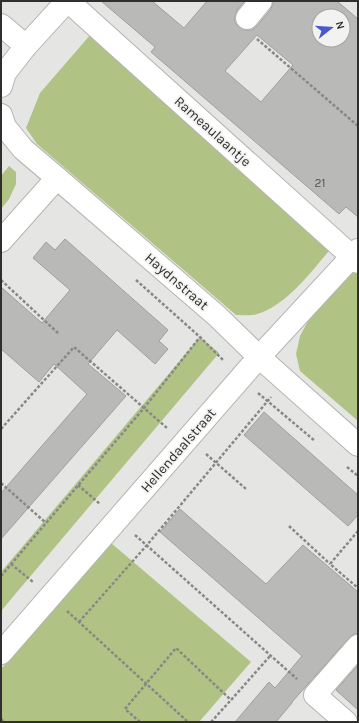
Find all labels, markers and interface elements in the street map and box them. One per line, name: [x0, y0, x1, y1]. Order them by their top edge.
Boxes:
north arrow: [311, 8, 351, 48]
text: N: [333, 20, 347, 31]
street label: Rameaulaantje: [171, 92, 255, 170]
house number: 21: [315, 176, 325, 190]
street label: Haydnstraat: [141, 249, 212, 314]
street label: Hellendaalstraat: [137, 405, 220, 496]

